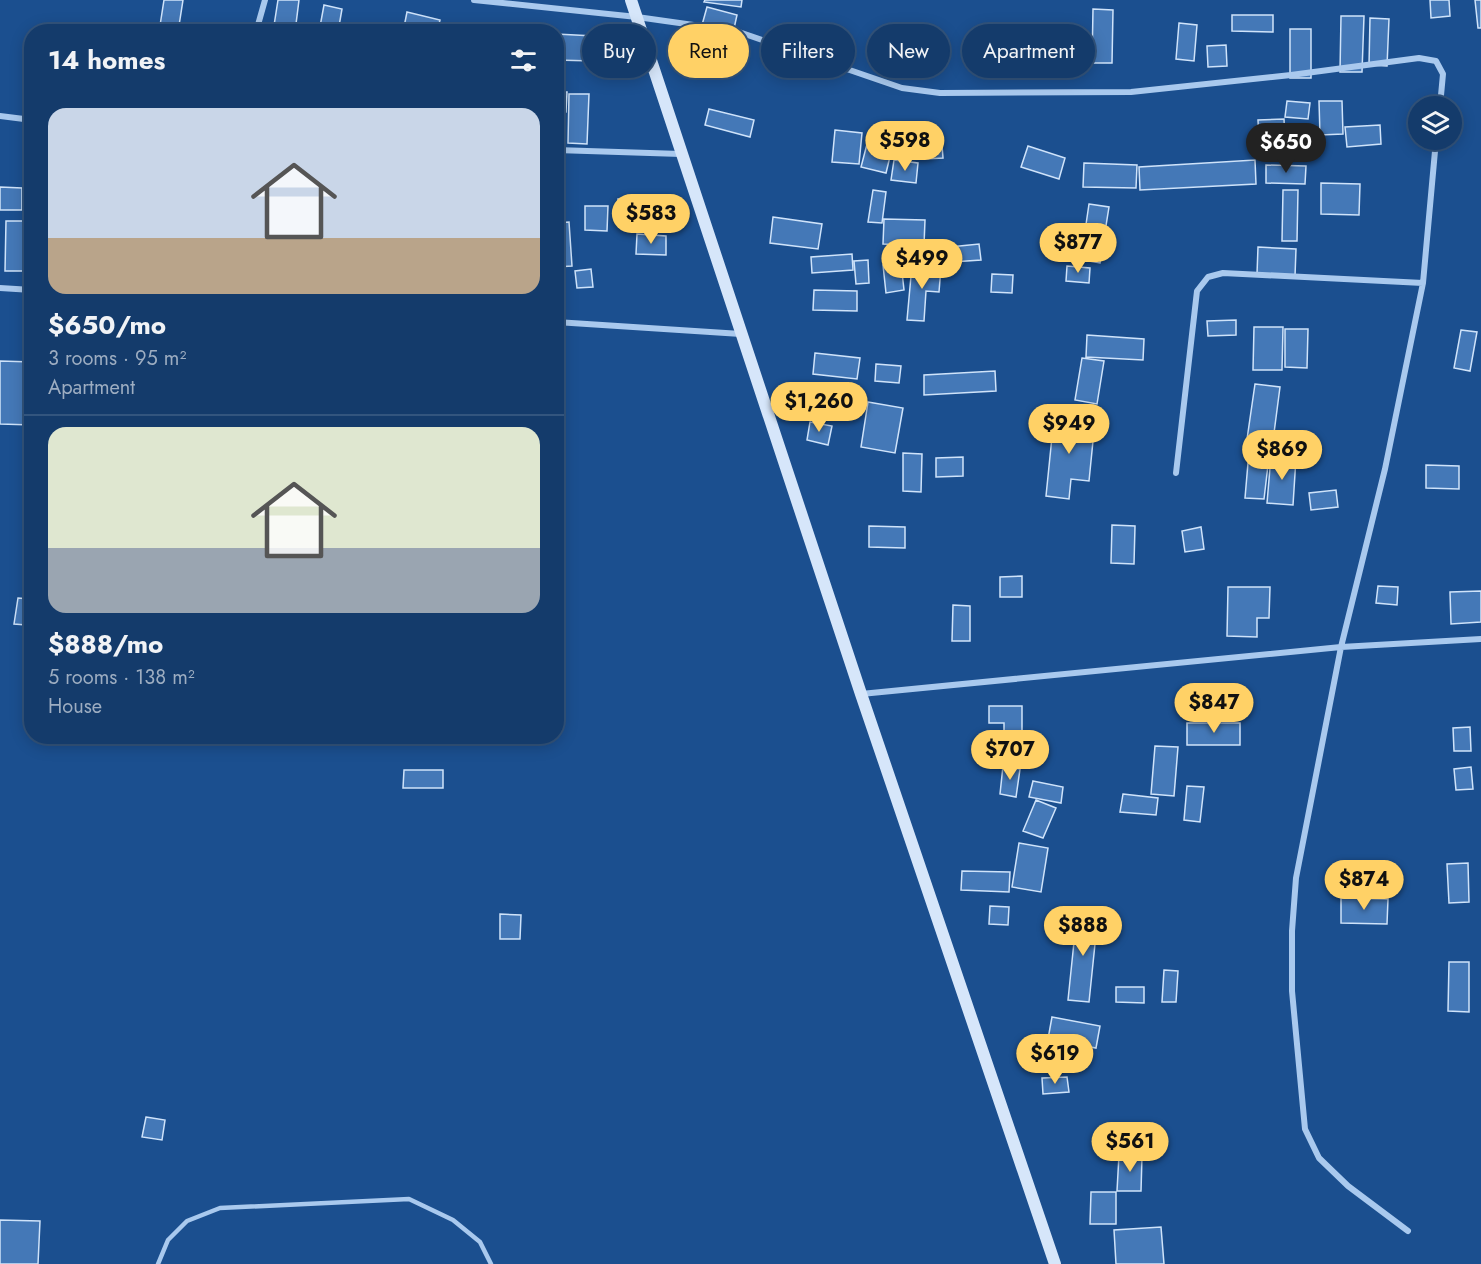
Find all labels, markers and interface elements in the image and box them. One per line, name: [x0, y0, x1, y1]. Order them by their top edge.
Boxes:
chip: Buy: [582, 24, 656, 78]
chip: Rent: [668, 24, 749, 78]
chip: Filters: [761, 24, 855, 78]
chip: New: [867, 24, 950, 78]
chip: Apartment: [962, 24, 1095, 78]
text: 14 homes: [48, 41, 165, 79]
icon: filters: [507, 44, 540, 77]
map controls: [1408, 96, 1462, 150]
button: layers: [1408, 96, 1462, 150]
pin: $598: [869, 121, 941, 172]
pin: $650: [1250, 123, 1322, 174]
text: $598: [879, 126, 931, 155]
text: $650: [1260, 128, 1312, 157]
icon: home: [240, 147, 348, 255]
pin: $583: [615, 194, 687, 245]
text: $583: [626, 199, 676, 228]
pin: $877: [1042, 223, 1114, 274]
text: $877: [1054, 228, 1102, 257]
pin: $499: [886, 239, 958, 290]
text: $499: [895, 244, 949, 273]
text: $650/mo: [48, 306, 166, 344]
text: 3 rooms · 95 m²: [48, 344, 186, 373]
text: Apartment: [48, 373, 135, 402]
pin: $1,260: [770, 382, 868, 433]
text: $1,260: [785, 387, 853, 416]
pin: $949: [1033, 404, 1105, 455]
text: $949: [1042, 409, 1096, 438]
pin: $869: [1246, 430, 1318, 481]
text: $869: [1256, 435, 1308, 464]
icon: home: [240, 466, 348, 574]
text: $888/mo: [48, 625, 163, 663]
text: 5 rooms · 138 m²: [48, 663, 195, 692]
pin: $847: [1178, 683, 1250, 734]
text: $847: [1189, 688, 1240, 717]
text: House: [48, 692, 102, 721]
pin: $707: [974, 730, 1046, 781]
text: $707: [985, 735, 1035, 764]
pin: $874: [1328, 860, 1400, 911]
text: $874: [1339, 865, 1389, 894]
pin: $888: [1047, 906, 1119, 957]
text: $888: [1058, 911, 1108, 940]
pin: $619: [1019, 1034, 1091, 1085]
text: $619: [1030, 1039, 1080, 1068]
pin: $561: [1094, 1122, 1166, 1173]
text: $561: [1106, 1127, 1154, 1156]

